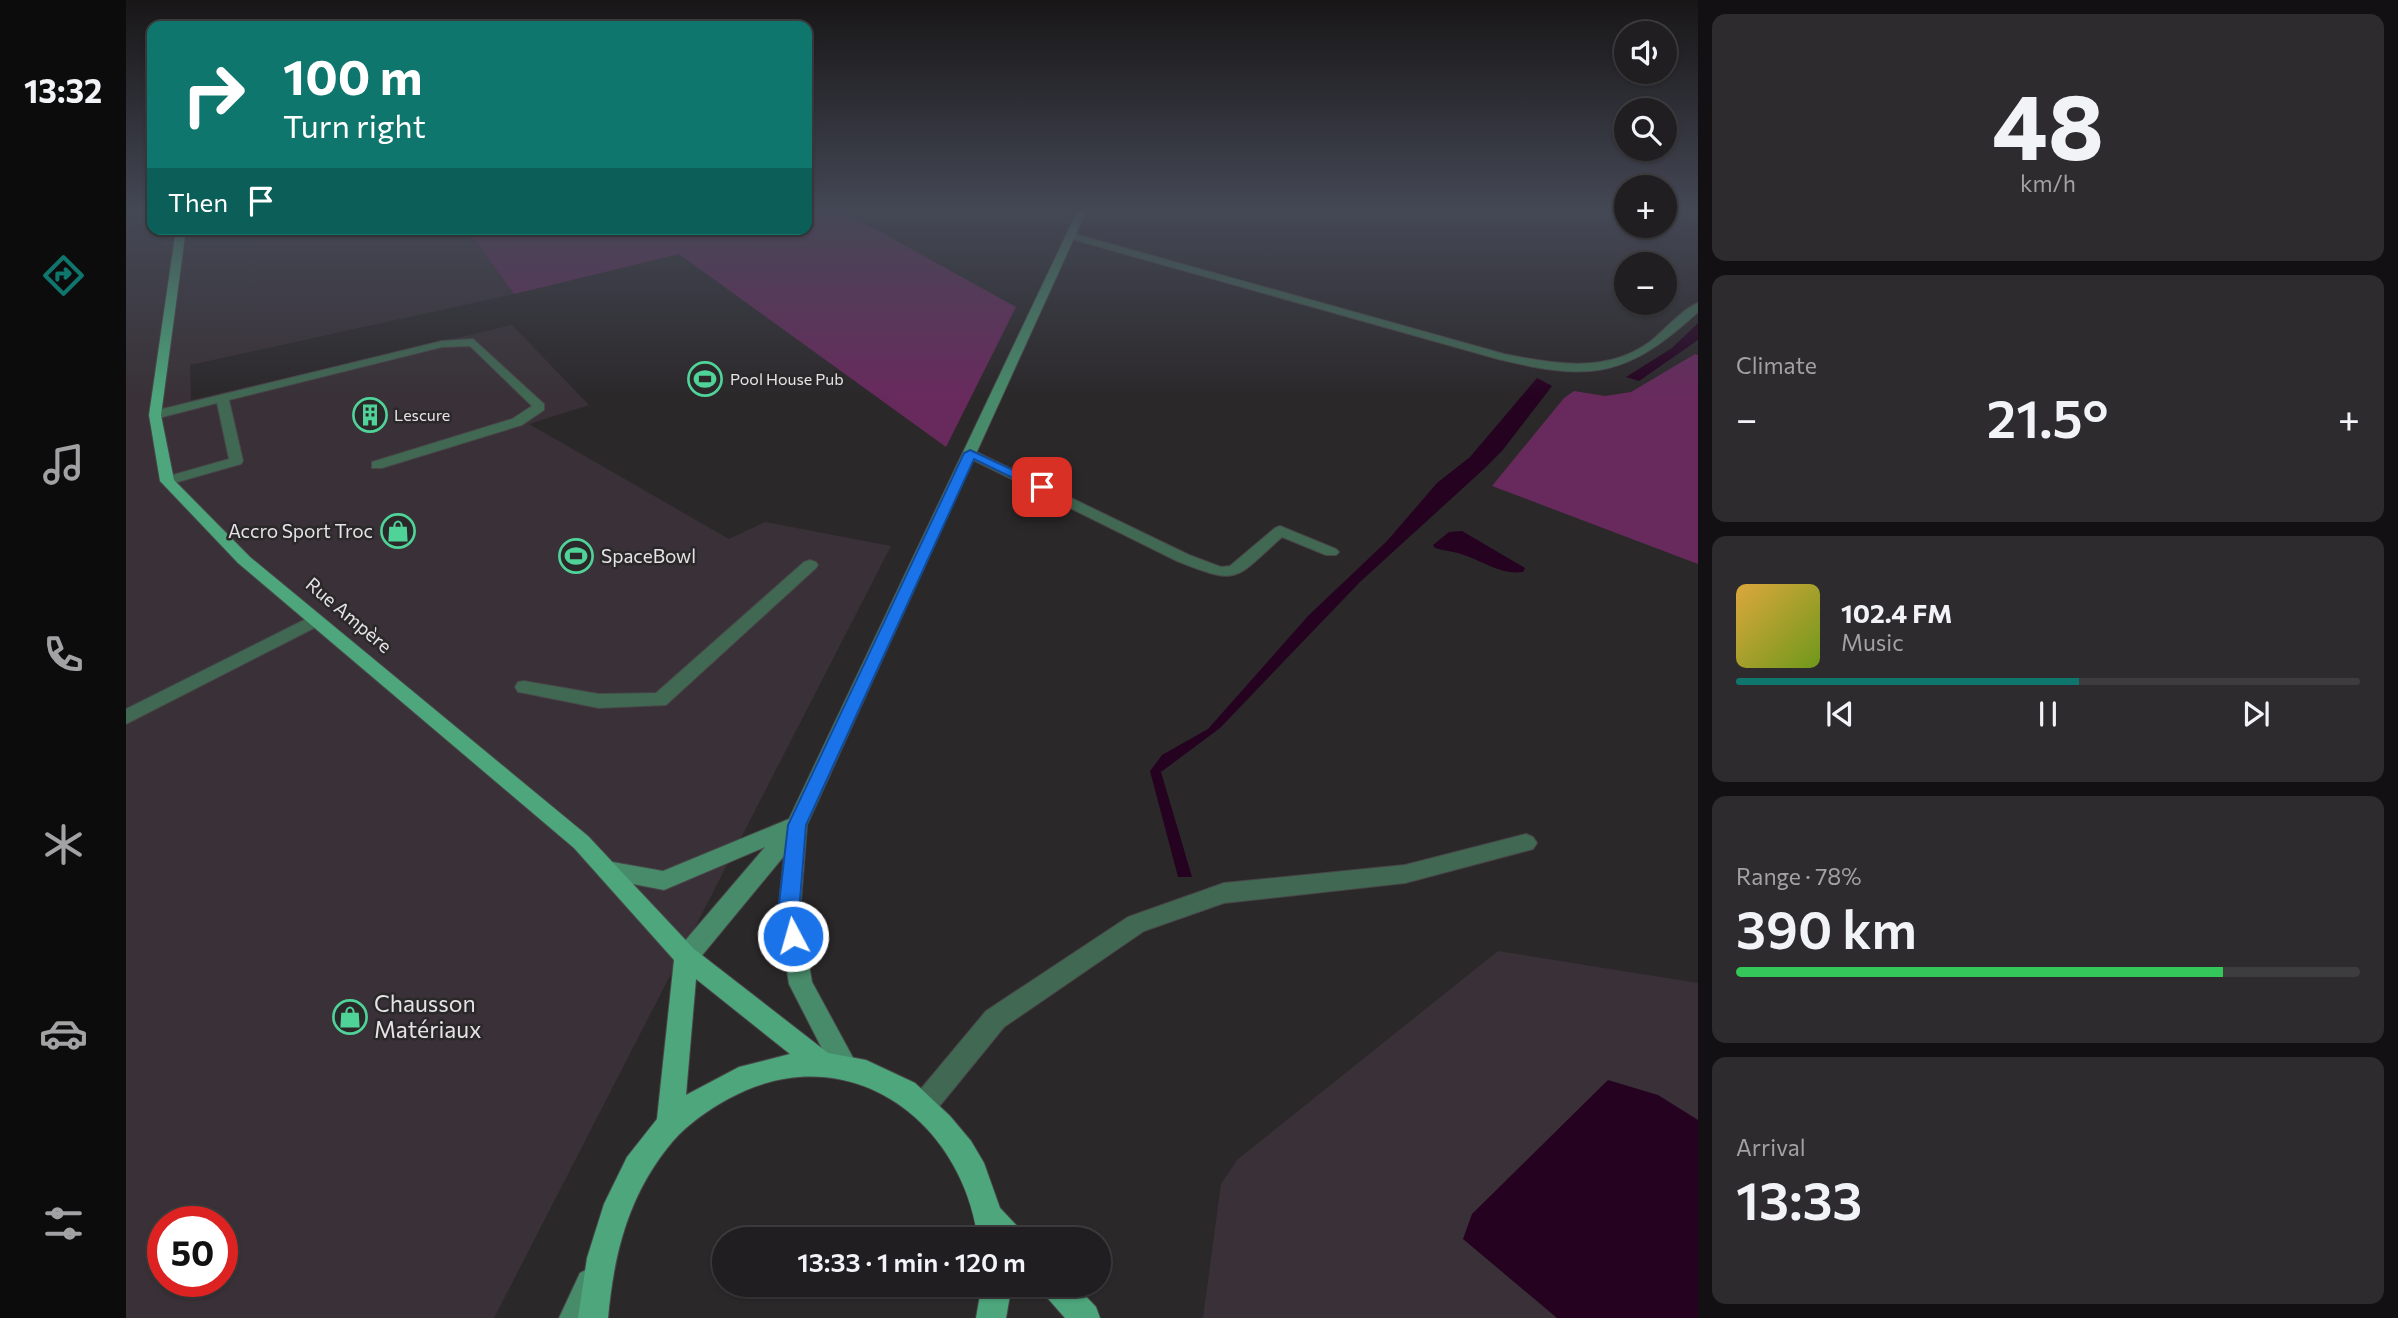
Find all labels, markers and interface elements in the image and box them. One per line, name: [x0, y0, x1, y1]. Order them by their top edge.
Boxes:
map controls: [1614, 21, 1677, 315]
button: sound: [1614, 21, 1677, 84]
text: 100 m: [283, 45, 422, 105]
icon: right: [168, 49, 259, 140]
text: 48: [1992, 67, 2104, 179]
text: 13:32: [24, 70, 102, 110]
button: search: [1614, 98, 1677, 161]
text: Turn right: [283, 105, 426, 145]
text: km/h: [2020, 169, 2076, 197]
button: +: [1614, 175, 1677, 238]
icon: arrive: [242, 182, 280, 220]
text: Then: [168, 186, 228, 217]
icon: directions: [39, 251, 88, 300]
button: −: [1614, 252, 1677, 315]
text: Climate: [1736, 351, 1817, 379]
sports icon: Pool House Pub: [686, 360, 724, 398]
place label: Pool House Pub: [730, 369, 844, 388]
text: 21.5°: [1987, 385, 2108, 449]
text: −: [1736, 394, 1758, 441]
text: +: [2338, 394, 2360, 441]
building icon: Lescure: [351, 396, 389, 434]
place label: Lescure: [394, 405, 450, 424]
icon: music: [39, 440, 88, 489]
pin: [1012, 457, 1072, 517]
icon: arrive: [1023, 468, 1061, 506]
shop icon: Accro Sport Troc: [379, 512, 417, 550]
place label: Accro Sport Troc: [228, 519, 373, 542]
sports icon: SpaceBowl: [557, 537, 595, 575]
place label: SpaceBowl: [601, 544, 696, 567]
street label: Rue Ampère: [302, 572, 397, 657]
text: 102.4 FM: [1841, 597, 1952, 628]
text: Music: [1841, 628, 1904, 656]
icon: phone: [39, 630, 88, 679]
icon: previous: [1821, 695, 1859, 733]
icon: pause: [2029, 695, 2067, 733]
icon: next: [2237, 695, 2275, 733]
icon: climate: [39, 820, 88, 869]
text: Range · 78%: [1736, 862, 1861, 890]
text: 390 km: [1736, 896, 1917, 960]
position arrow: [756, 899, 830, 973]
place label: Chausson Matériaux: [374, 989, 481, 1043]
shop icon: Chausson Matériaux: [331, 998, 369, 1036]
icon: car: [39, 1009, 88, 1058]
text: Arrival: [1736, 1133, 1806, 1161]
text: 13:33: [1736, 1167, 1862, 1231]
icon: filters: [39, 1199, 88, 1248]
speed limit sign: 50: [147, 1206, 238, 1297]
text: 13:33 · 1 min · 120 m: [797, 1246, 1026, 1277]

